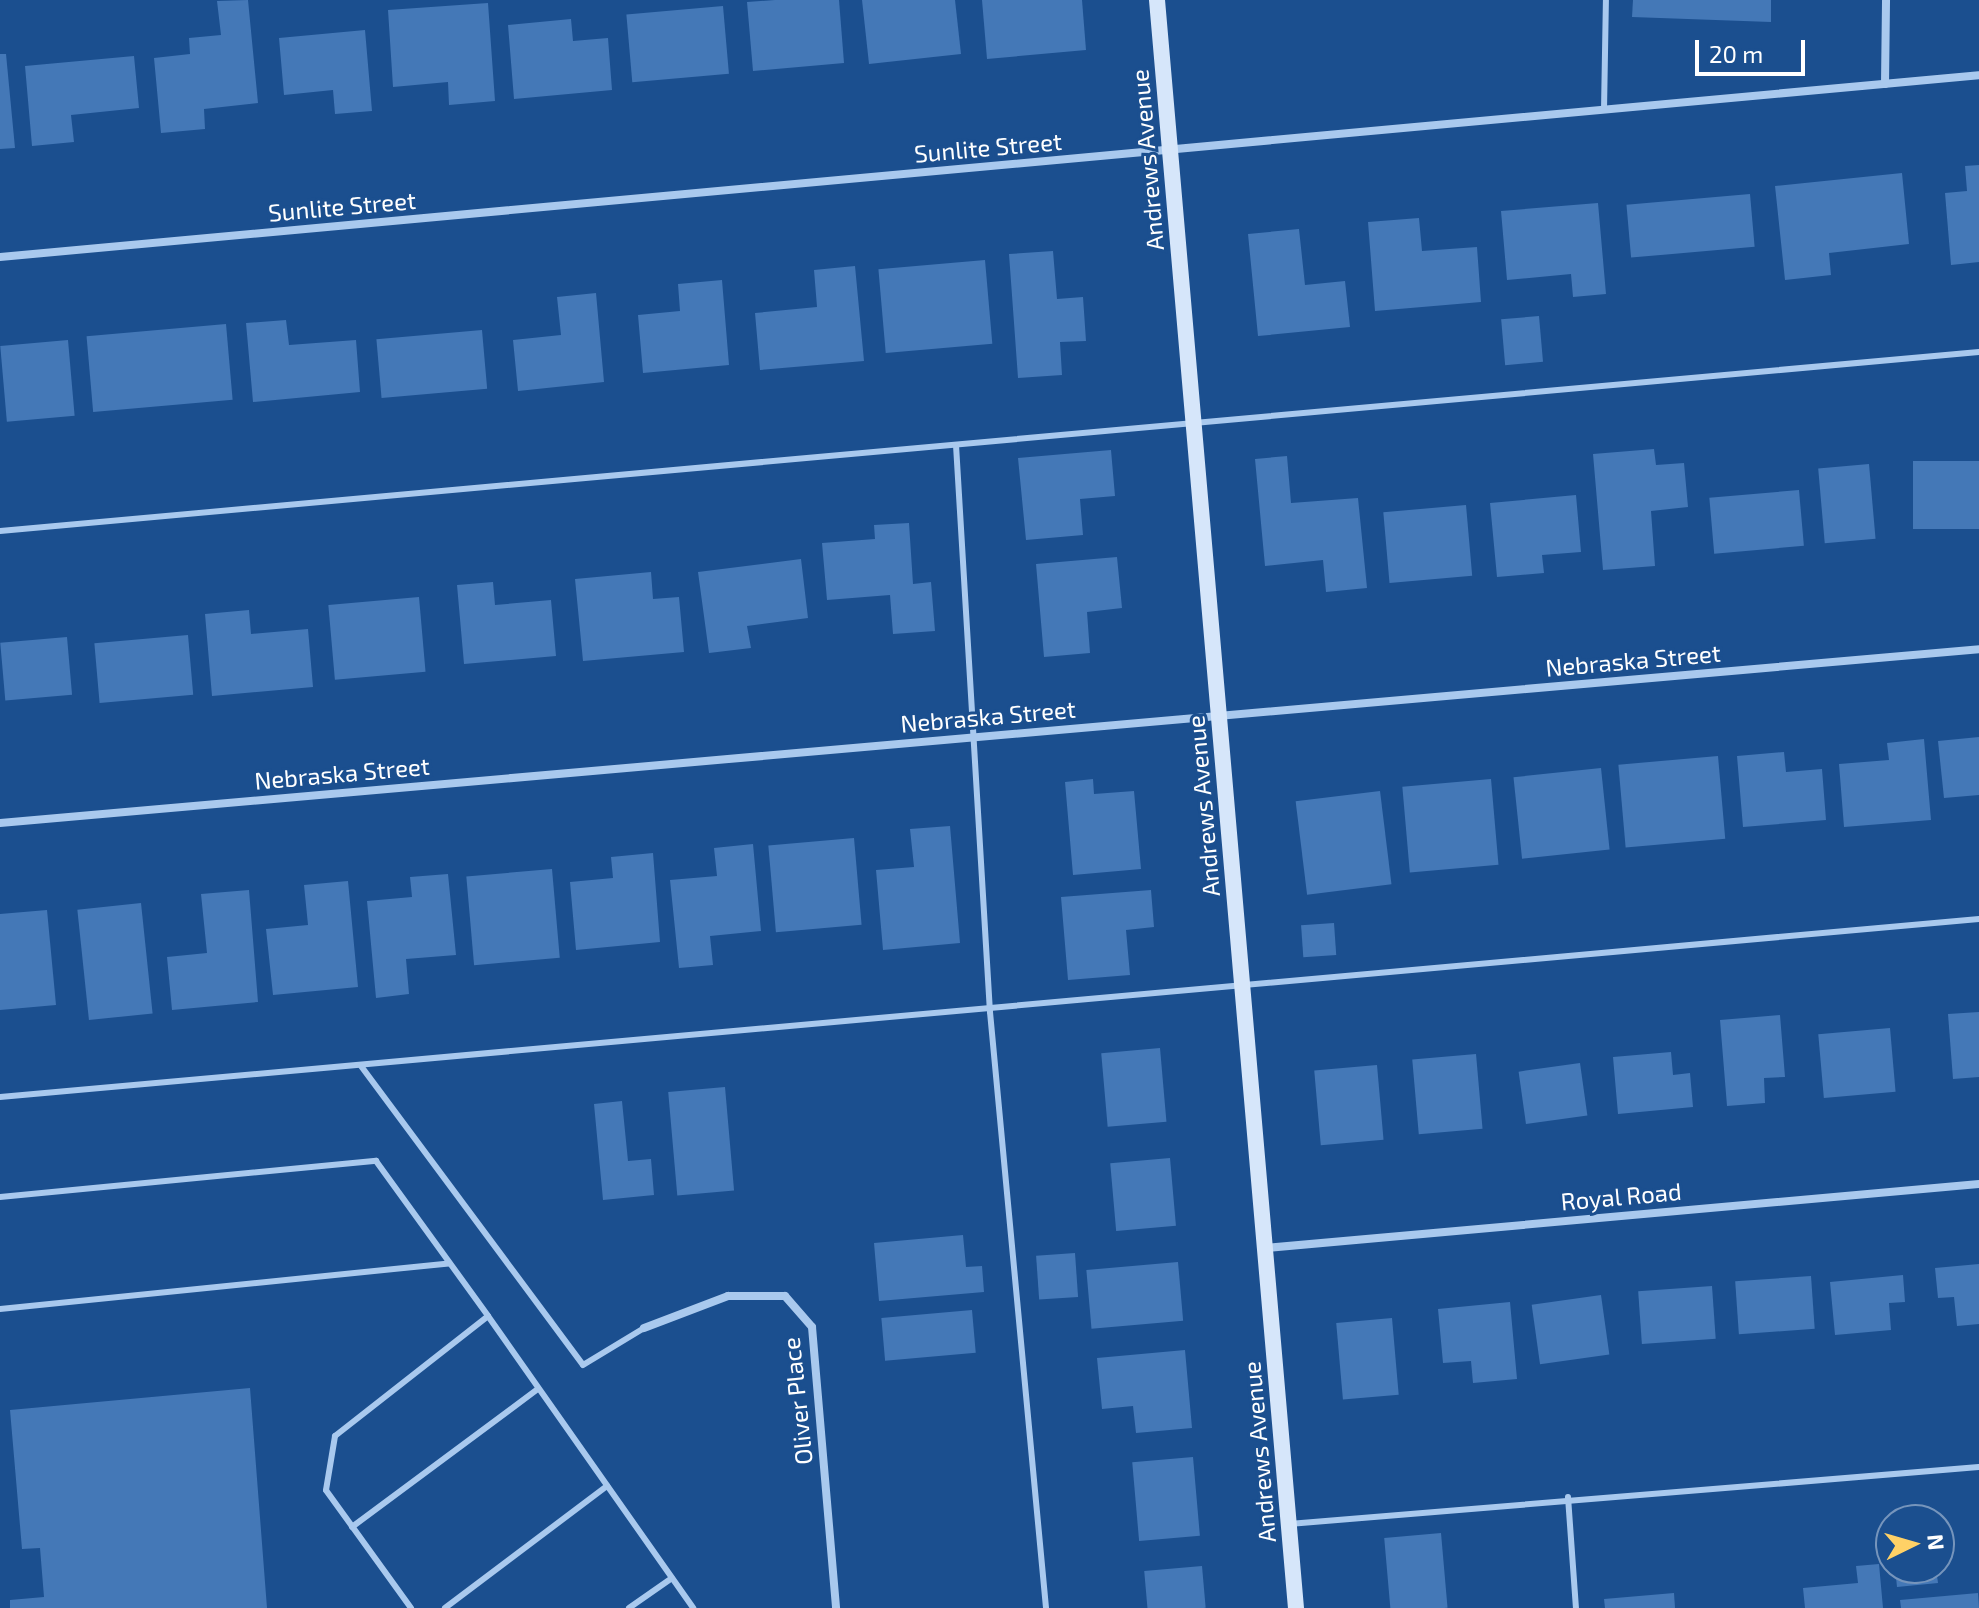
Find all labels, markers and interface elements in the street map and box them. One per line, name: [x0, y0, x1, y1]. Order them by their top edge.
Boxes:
scale bar: [1699, 24, 1809, 74]
text: 20 m: [1709, 39, 1763, 68]
street label: Andrews Avenue: [1125, 68, 1169, 252]
street label: Sunlite Street: [913, 126, 1063, 168]
street label: Sunlite Street: [267, 185, 417, 227]
street label: Nebraska Street: [1544, 638, 1722, 682]
street label: Nebraska Street: [899, 694, 1077, 738]
street label: Andrews Avenue: [1181, 714, 1225, 898]
street label: Nebraska Street: [253, 751, 431, 795]
street label: Royal Road: [1559, 1176, 1683, 1216]
street label: Oliver Place: [776, 1336, 818, 1466]
street label: Andrews Avenue: [1237, 1360, 1281, 1544]
north arrow: [1875, 1504, 1955, 1584]
text: N: [1923, 1533, 1951, 1551]

